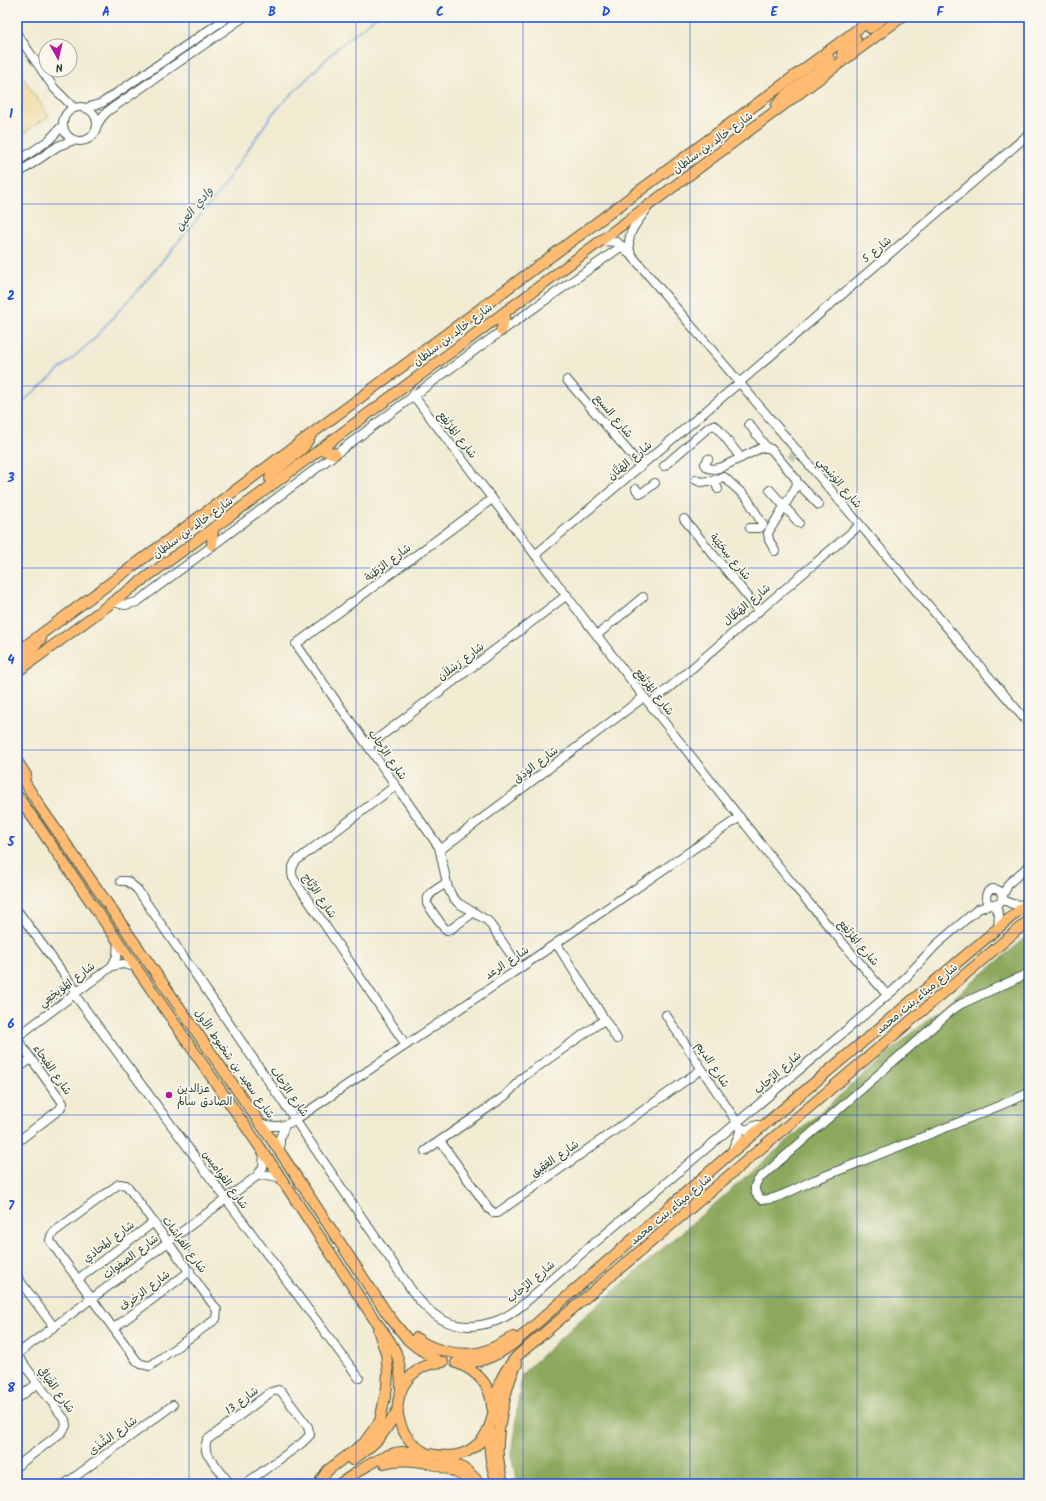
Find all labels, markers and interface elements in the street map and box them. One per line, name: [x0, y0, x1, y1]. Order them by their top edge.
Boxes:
text: A: [102, 2, 110, 23]
text: B: [268, 2, 276, 23]
text: C: [436, 2, 444, 23]
text: D: [602, 2, 611, 23]
text: E: [770, 2, 778, 23]
text: F: [936, 2, 944, 23]
north arrow: [38, 38, 78, 78]
text: N: [55, 58, 64, 76]
text: 1: [9, 104, 13, 125]
street label: شارع خالِد بن سلطان: [669, 107, 757, 179]
water label: وادي العين: [170, 182, 218, 235]
street label: شارع 5: [858, 232, 896, 268]
text: 2: [7, 286, 15, 307]
street label: شارع خالِد بن سلطان: [409, 299, 497, 371]
street label: شارع السبع: [589, 390, 637, 442]
street label: شارع المُرْتَفِع: [433, 407, 481, 463]
street label: شارع الهَتَّان: [604, 437, 656, 485]
street label: شارع الوَسْمِي: [811, 453, 866, 513]
text: 3: [6, 468, 15, 489]
street label: شارع خالِد بن سلطان: [149, 492, 237, 564]
street label: شارع سِحَيْبَة: [705, 530, 755, 584]
street label: شارع الرُطَبَة: [361, 540, 415, 586]
street label: شارع الهَطَّال: [719, 580, 775, 630]
street label: شارع رَسْلاَن: [434, 638, 488, 686]
text: 4: [7, 650, 15, 671]
street label: شارع المُرْتَفِع: [630, 664, 678, 720]
street label: شارع الرِّحاب: [363, 726, 411, 784]
street label: شارع الوَدَق: [510, 742, 562, 788]
text: 5: [7, 832, 16, 853]
street label: شارع الرِّتَاج: [297, 870, 341, 922]
street label: شارع المُرْتَفِع: [833, 916, 883, 970]
street label: شارع الرعد: [481, 942, 533, 984]
street label: شارع المُوَيجْعِي: [35, 958, 100, 1013]
street label: شارع ميثاء بنت محمد: [872, 959, 962, 1039]
street label: شارع سعيد بن شخبوط الأول: [189, 1006, 279, 1122]
text: 6: [7, 1014, 15, 1035]
street label: شارع الديم: [690, 1038, 734, 1092]
street label: شارع الفيحاء: [28, 1041, 76, 1099]
street label: شارع الرِّحاب: [750, 1047, 806, 1099]
street label: شارع الرِّحاب: [265, 1063, 313, 1121]
place label: عزالدين الصادق سالم: [177, 1080, 232, 1111]
marker: عزالدين الصادق سالم: [164, 1090, 174, 1100]
street label: شارع العَقِيق: [527, 1136, 583, 1182]
street label: شارع القواميس: [197, 1147, 253, 1213]
street label: شارع ميثاء بنت محمد: [626, 1170, 716, 1250]
text: 7: [8, 1196, 15, 1217]
street label: شارع الفراشات: [157, 1213, 211, 1277]
street label: شارع المحاذي: [79, 1217, 139, 1267]
street label: شارع الصفوات: [99, 1230, 163, 1284]
street label: شارع الرِّحاب: [503, 1256, 559, 1308]
street label: شارع الزخرف: [116, 1266, 174, 1316]
street label: شارع الفَيَافِي: [33, 1363, 79, 1417]
text: 8: [7, 1378, 15, 1399]
street label: شارع 13: [221, 1382, 263, 1420]
street label: شارع الشَّذَى: [85, 1412, 141, 1460]

